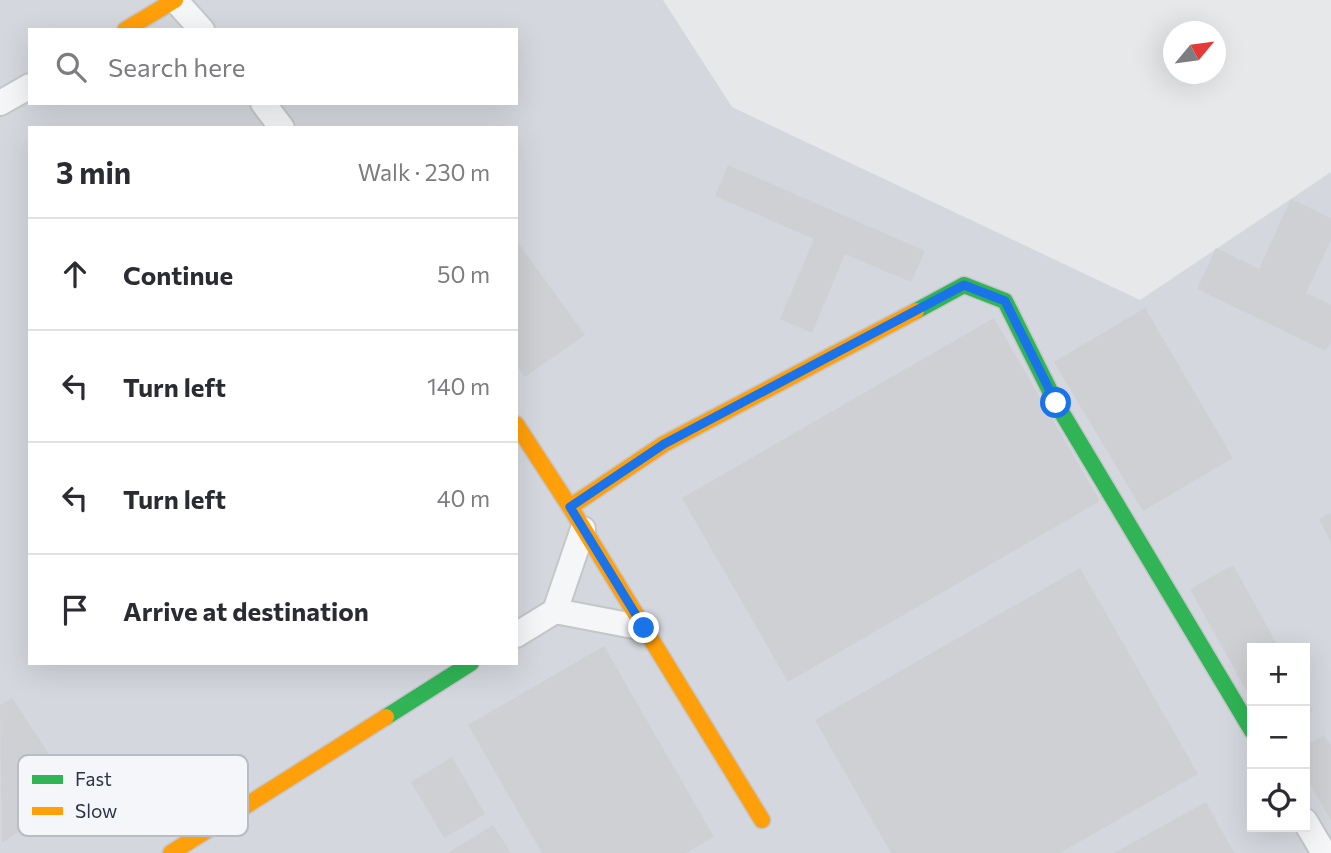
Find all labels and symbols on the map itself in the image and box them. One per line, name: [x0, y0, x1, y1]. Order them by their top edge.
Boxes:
north arrow: [1163, 21, 1226, 84]
route start: [1040, 387, 1071, 418]
route end: [628, 612, 659, 643]
legend: [18, 755, 248, 836]
text: Fast: [75, 767, 112, 790]
text: Slow: [75, 799, 117, 822]

